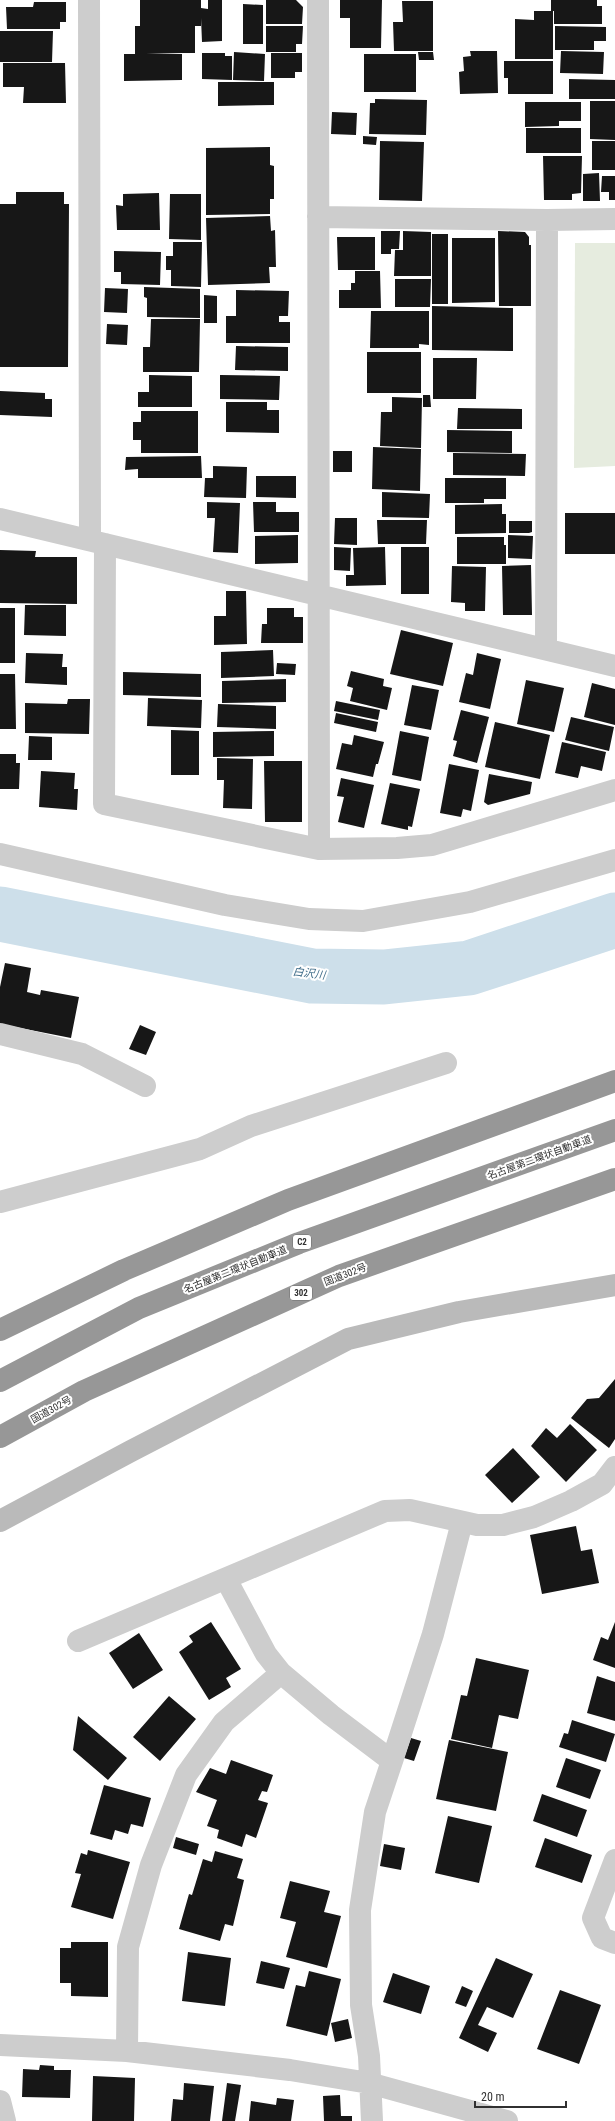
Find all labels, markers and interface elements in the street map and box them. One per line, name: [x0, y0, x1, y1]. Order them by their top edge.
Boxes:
water label: 白沢川: [292, 965, 327, 982]
street label: 名古屋第二環状自動車道: [486, 1133, 593, 1181]
road number: C2: [293, 1235, 311, 1249]
street label: 名古屋第二環状自動車道: [182, 1244, 288, 1295]
street label: 国道302号: [322, 1261, 368, 1288]
road number: 302: [290, 1286, 312, 1300]
street label: 国道302号: [29, 1394, 74, 1425]
scale bar: [475, 2083, 566, 2109]
text: 20 m: [481, 2090, 505, 2104]

